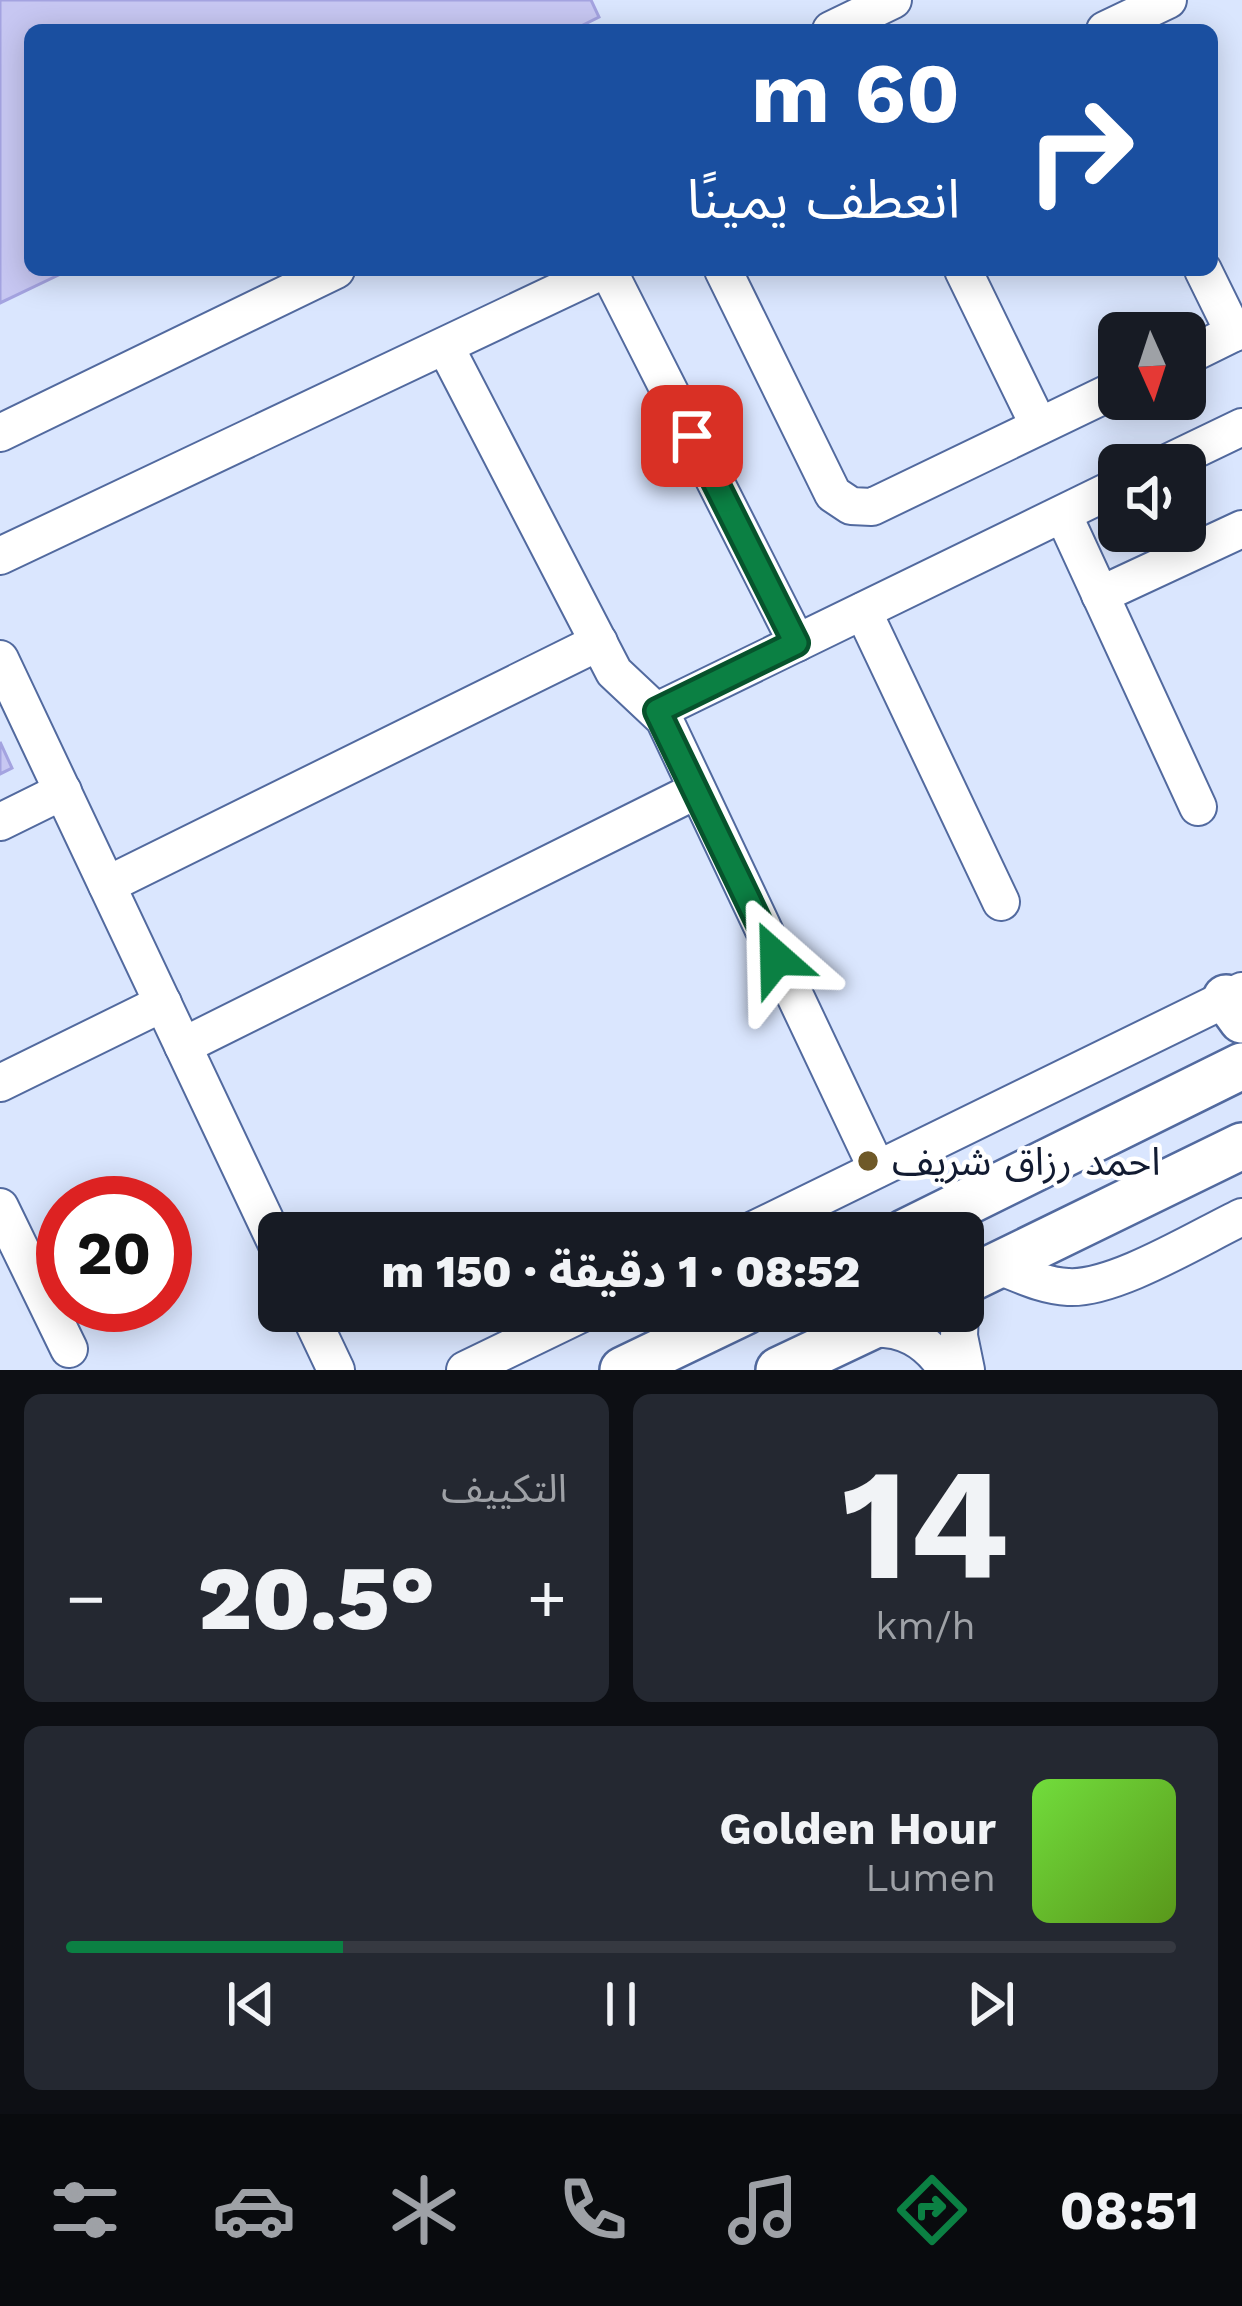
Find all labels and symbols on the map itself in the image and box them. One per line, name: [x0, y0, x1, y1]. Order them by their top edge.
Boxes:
north arrow: [1098, 312, 1206, 420]
pin: [641, 385, 743, 487]
position arrow: [713, 895, 839, 1021]
place label: احمد رزاق شريف: [892, 1139, 1161, 1184]
marker: احمد رزاق شريف: [855, 1148, 881, 1174]
speed limit sign: 20: [36, 1176, 192, 1332]

